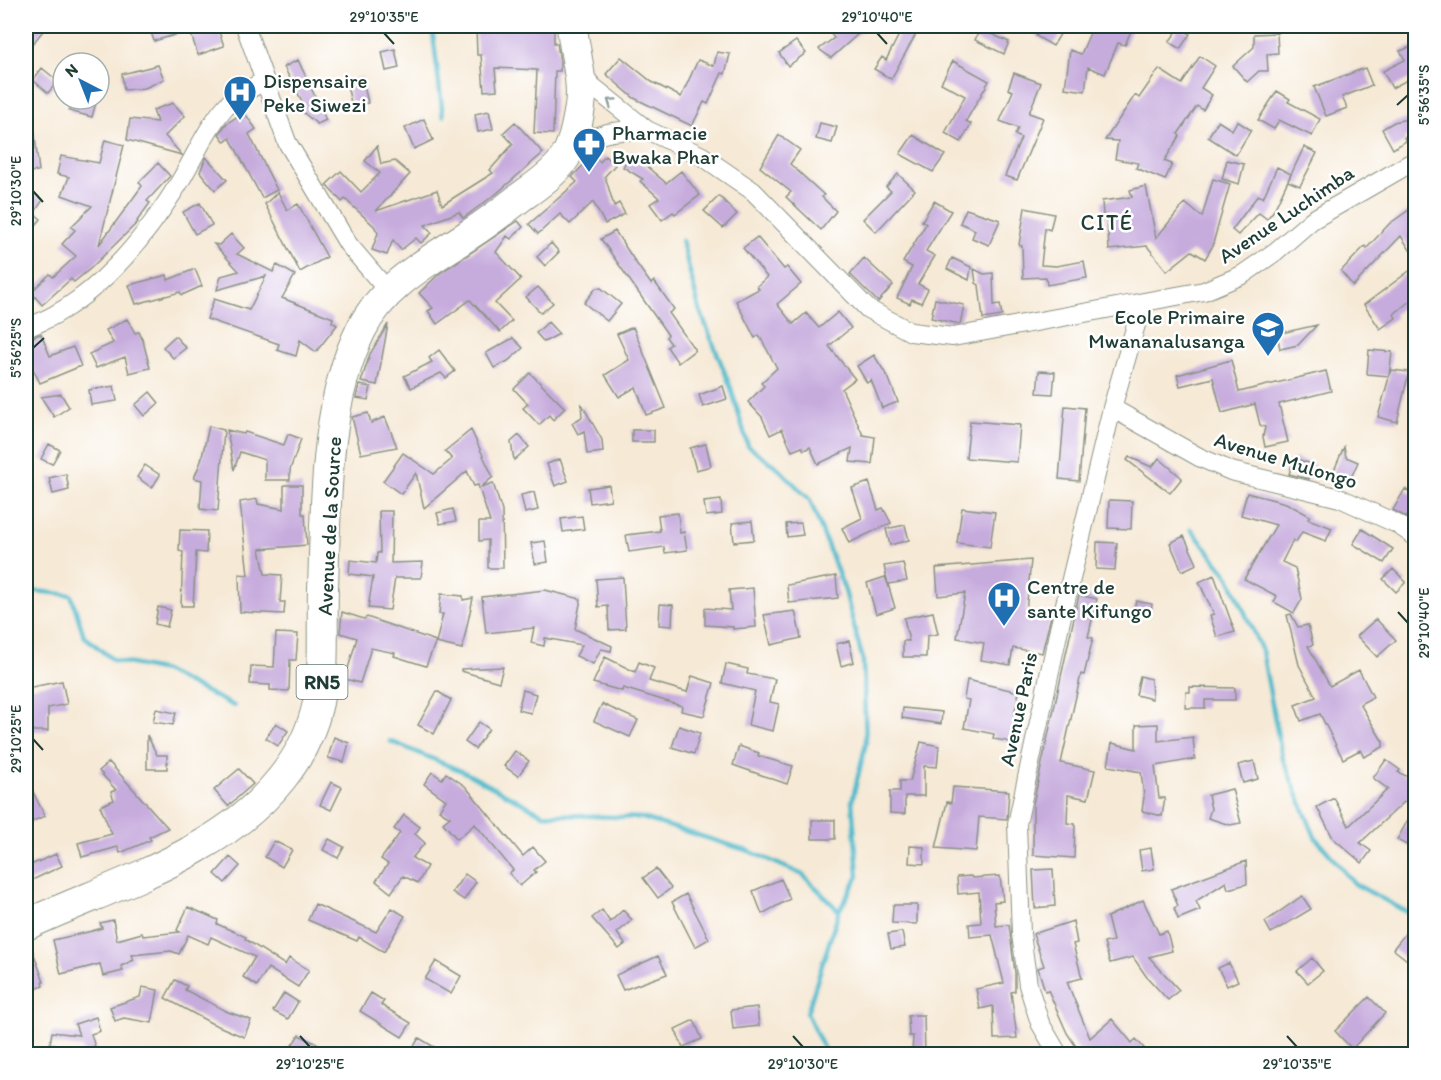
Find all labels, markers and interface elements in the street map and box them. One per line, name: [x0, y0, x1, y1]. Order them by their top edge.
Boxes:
text: 29°10'35"E: [350, 8, 418, 26]
text: 29°10'40"E: [841, 8, 913, 26]
north arrow: [51, 51, 111, 111]
text: N: [61, 60, 82, 81]
text: 5°56'35"S: [1415, 65, 1433, 125]
place label: Dispensaire Peke Siwezi: [263, 68, 367, 117]
hospital icon: Dispensaire Peke Siwezi: [222, 74, 258, 121]
one-way arrow: [607, 98, 618, 109]
place label: Pharmacie Bwaka Phar: [612, 120, 720, 169]
pharmacy icon: Pharmacie Bwaka Phar: [571, 126, 607, 173]
text: 29°10'30"E: [7, 156, 25, 226]
street label: Avenue Luchimba: [1214, 159, 1358, 268]
district label: CITÉ: [1081, 209, 1133, 236]
place label: Ecole Primaire Mwananalusanga: [1088, 304, 1245, 353]
school or university icon: Ecole Primaire Mwananalusanga: [1250, 310, 1286, 357]
text: 5°56'25"S: [7, 318, 25, 378]
street label: Avenue Mulongo: [1211, 426, 1361, 494]
street label: Avenue de la Source: [312, 436, 346, 616]
place label: Centre de sante Kifungo: [1027, 574, 1152, 623]
hospital icon: Centre de sante Kifungo: [986, 580, 1022, 627]
text: 29°10'40"E: [1415, 587, 1433, 659]
street label: Avenue Paris: [994, 650, 1042, 768]
road number: RN5: [296, 665, 348, 699]
text: 29°10'25"E: [7, 705, 25, 773]
text: 29°10'25"E: [276, 1055, 344, 1073]
text: 29°10'30"E: [768, 1055, 838, 1073]
text: 29°10'35"E: [1263, 1055, 1331, 1073]

